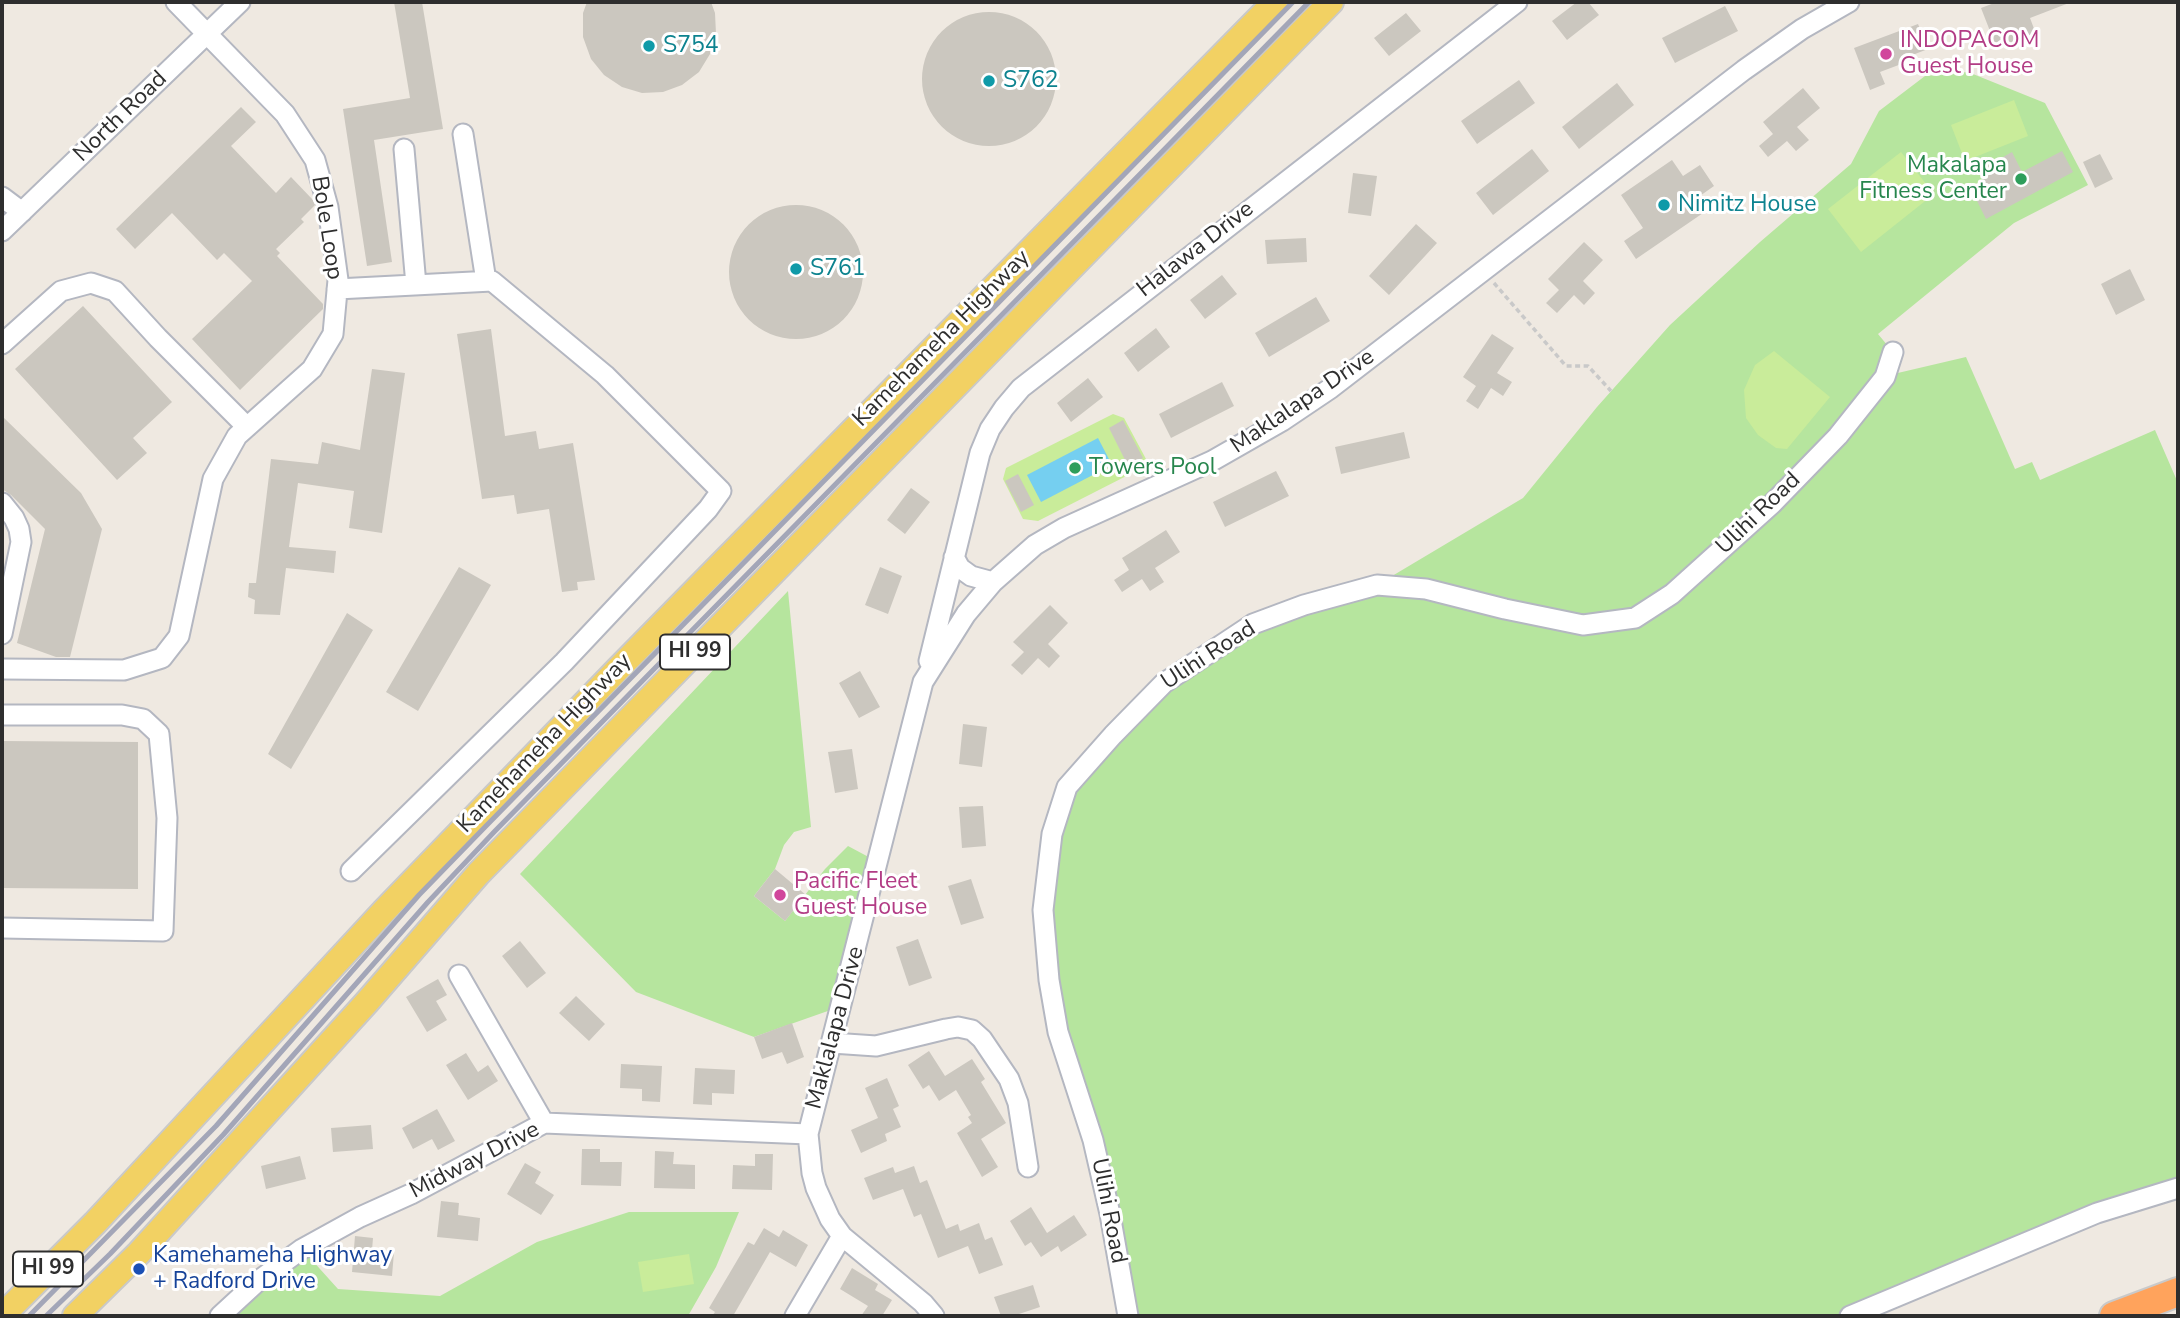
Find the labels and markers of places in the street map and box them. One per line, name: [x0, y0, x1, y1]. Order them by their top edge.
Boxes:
place label: INDOPACOM Guest House: [1900, 27, 2039, 81]
place label: S754: [663, 32, 719, 60]
marker: S754: [641, 38, 657, 54]
marker: INDOPACOM Guest House: [1878, 46, 1894, 62]
place label: S762: [1003, 67, 1059, 95]
marker: S762: [981, 73, 997, 89]
place label: Makalapa Fitness Center: [1859, 152, 2007, 206]
marker: Makalapa Fitness Center: [2013, 171, 2029, 187]
place label: Nimitz House: [1678, 191, 1816, 219]
marker: Nimitz House: [1656, 197, 1672, 213]
place label: S761: [810, 255, 866, 283]
marker: S761: [788, 261, 804, 277]
place label: Towers Pool: [1089, 454, 1217, 482]
marker: Towers Pool: [1067, 460, 1083, 476]
place label: Pacific Fleet Guest House: [794, 868, 927, 922]
marker: Pacific Fleet Guest House: [772, 887, 788, 903]
place label: Kamehameha Highway + Radford Drive: [153, 1242, 392, 1296]
marker: Kamehameha Highway + Radford Drive: [131, 1261, 147, 1277]

